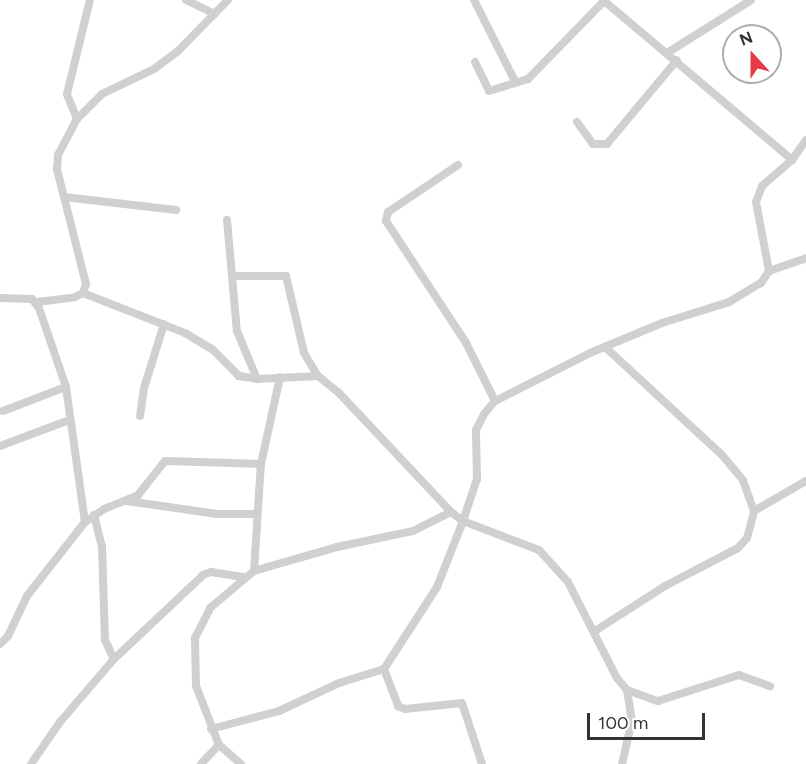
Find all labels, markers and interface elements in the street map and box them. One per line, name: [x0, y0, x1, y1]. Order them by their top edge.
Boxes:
north arrow: [722, 24, 782, 84]
text: N: [737, 28, 755, 50]
scale bar: [590, 701, 708, 739]
text: 100 m: [598, 712, 648, 734]

